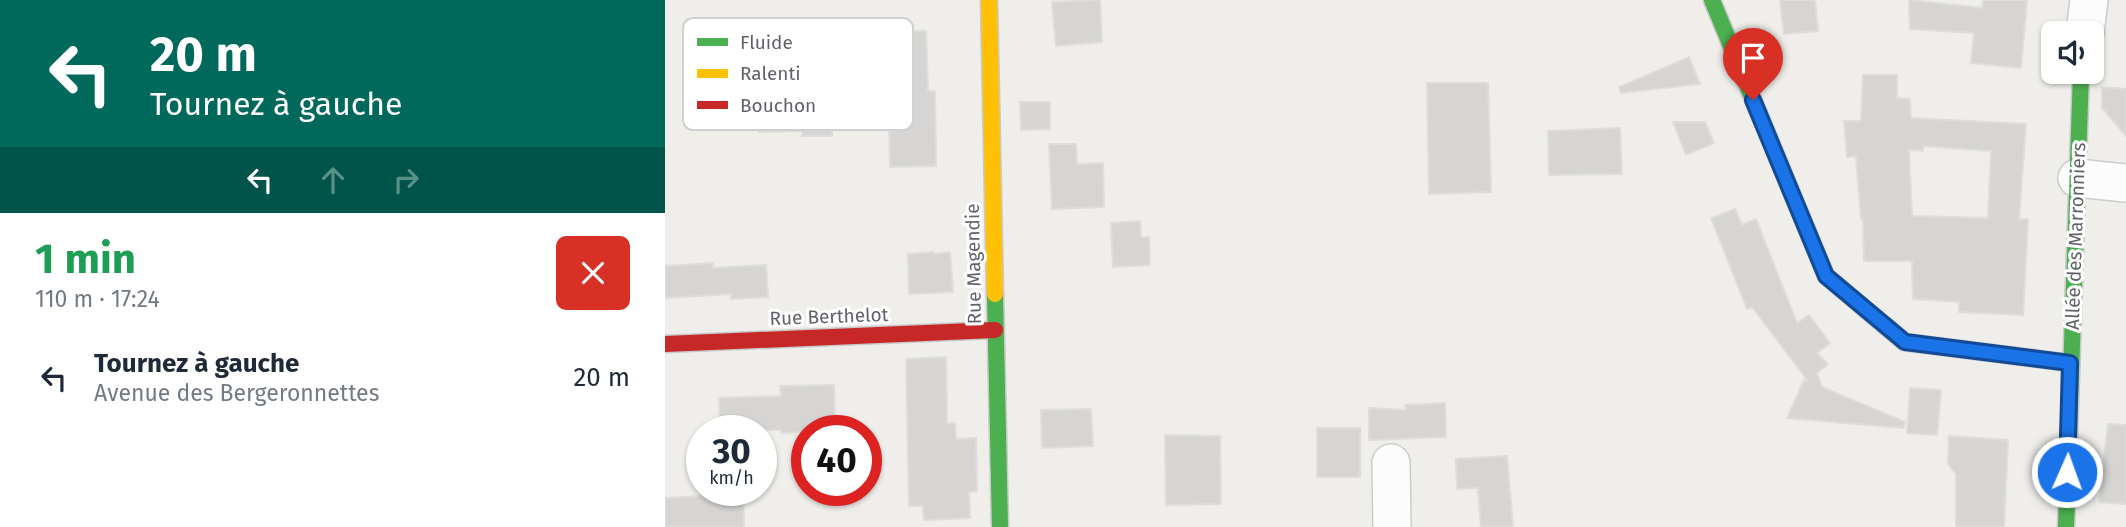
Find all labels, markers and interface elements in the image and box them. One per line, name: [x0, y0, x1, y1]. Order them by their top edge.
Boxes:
legend: [683, 18, 913, 130]
map controls: [2041, 21, 2104, 84]
button: sound: [2041, 21, 2104, 84]
text: 20 m: [150, 25, 257, 84]
icon: left: [35, 28, 126, 119]
pin: [1723, 28, 1783, 100]
text: Fluide: [740, 31, 793, 54]
icon: arrive: [1734, 39, 1772, 77]
text: Ralenti: [740, 62, 801, 85]
text: Tournez à gauche: [150, 85, 402, 123]
text: Bouchon: [740, 94, 816, 117]
street label: Allée des Marronniers: [2061, 142, 2090, 330]
icon: left: [241, 161, 279, 199]
icon: ahead: [314, 161, 352, 199]
icon: right: [387, 161, 425, 199]
street label: Rue Magendie: [961, 203, 986, 325]
text: 1 min: [35, 234, 136, 284]
button: close: [556, 236, 630, 310]
text: 110 m · 17:24: [35, 285, 160, 313]
street label: Rue Berthelot: [769, 303, 889, 330]
text: Tournez à gauche: [94, 348, 299, 379]
icon: left: [35, 359, 73, 397]
text: 20 m: [573, 362, 630, 393]
text: Avenue des Bergeronnettes: [94, 379, 379, 407]
speed limit sign: 40: [791, 415, 882, 506]
text: 30: [712, 430, 751, 472]
position arrow: [2030, 435, 2104, 509]
text: km/h: [709, 467, 754, 489]

